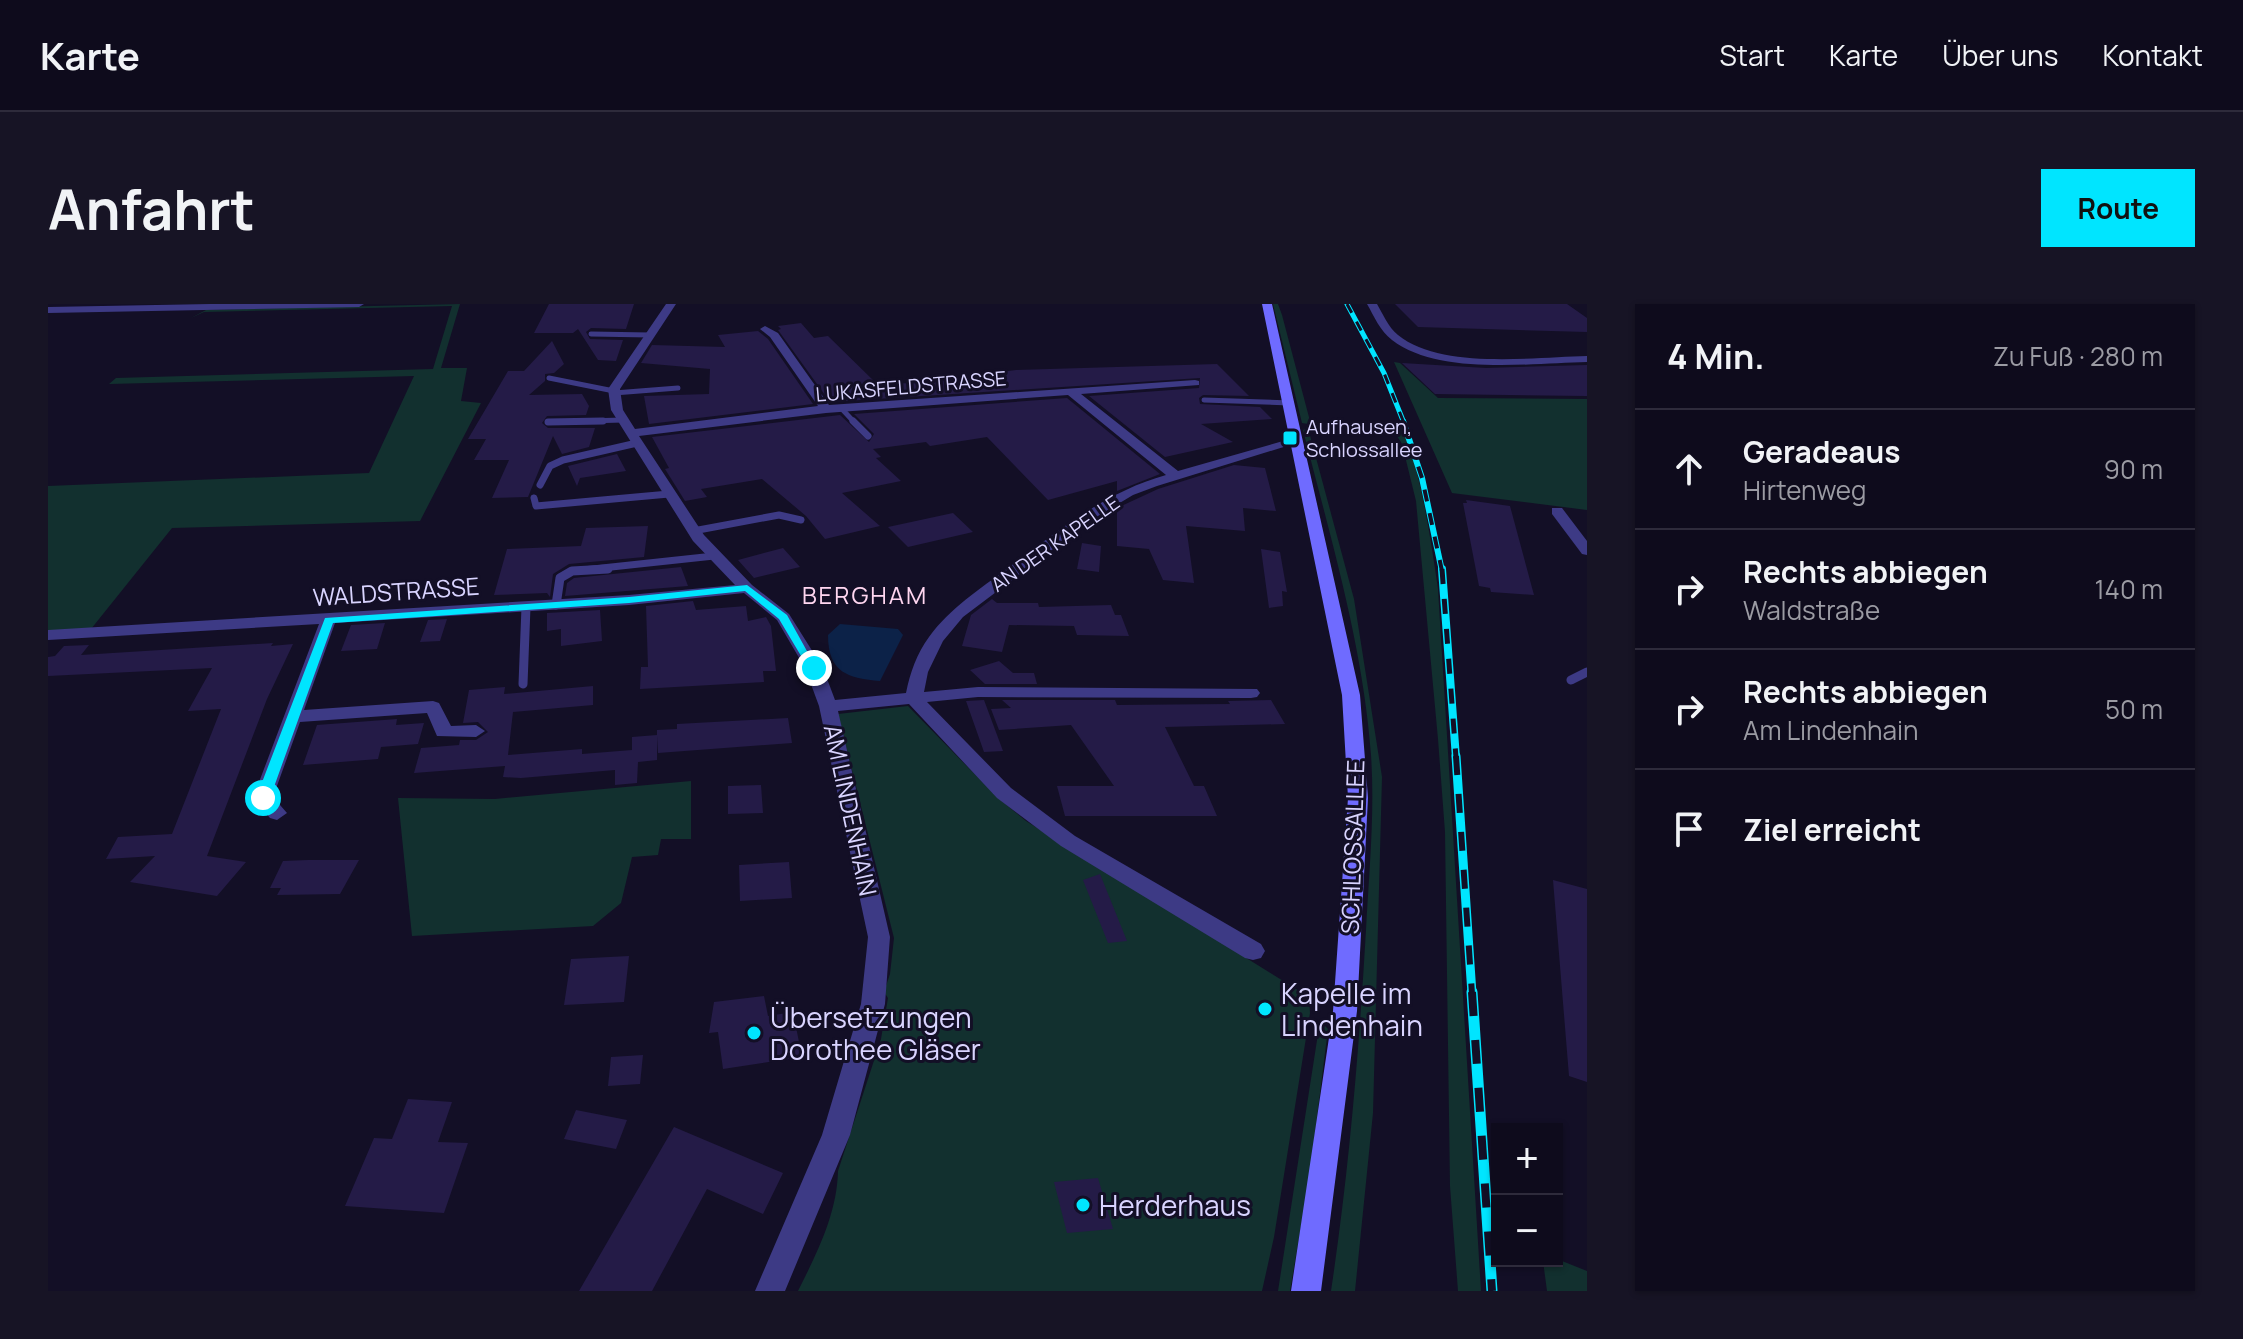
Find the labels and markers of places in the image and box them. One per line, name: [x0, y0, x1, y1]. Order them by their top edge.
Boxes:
place label: Aufhausen, Schlossallee: [1306, 413, 1423, 463]
marker: Aufhausen, Schlossallee: [1281, 429, 1299, 447]
place label: Kapelle im Lindenhain: [1281, 974, 1423, 1044]
place label: Übersetzungen Dorothee Gläser: [770, 998, 981, 1068]
marker: Kapelle im Lindenhain: [1256, 1000, 1274, 1018]
marker: Übersetzungen Dorothee Gläser: [745, 1024, 763, 1042]
place label: Herderhaus: [1099, 1186, 1251, 1224]
marker: Herderhaus: [1074, 1196, 1092, 1214]

